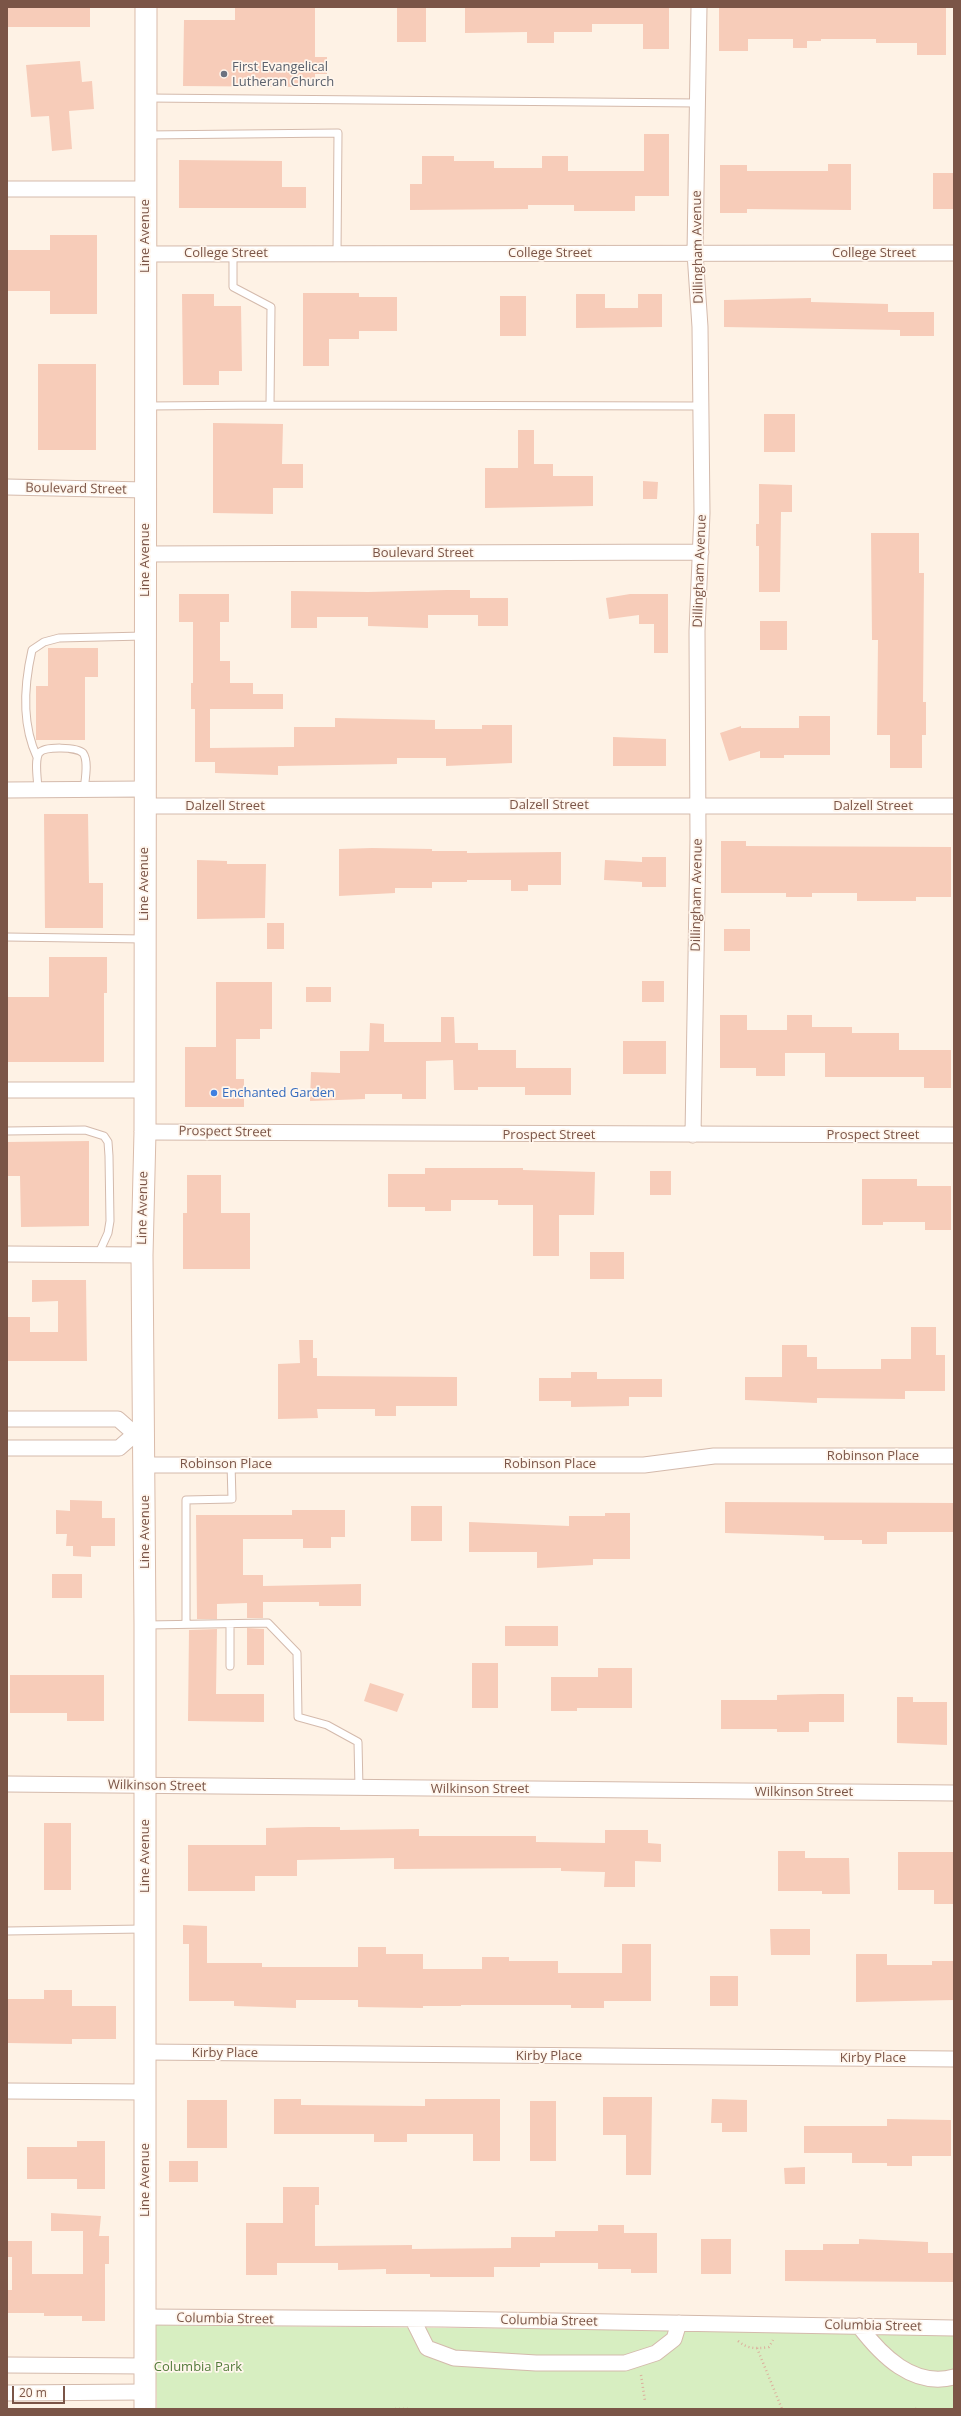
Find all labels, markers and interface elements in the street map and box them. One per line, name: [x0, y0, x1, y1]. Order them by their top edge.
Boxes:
place label: First Evangelical Lutheran Church: [232, 59, 334, 90]
marker: First Evangelical Lutheran Church: [219, 69, 229, 79]
street label: Dillingham Avenue: [689, 190, 707, 304]
street label: Line Avenue: [137, 199, 153, 273]
street label: College Street: [184, 245, 268, 261]
street label: College Street: [508, 245, 592, 261]
street label: College Street: [832, 245, 916, 261]
street label: Boulevard Street: [25, 480, 127, 498]
street label: Dillingham Avenue: [690, 514, 710, 628]
street label: Line Avenue: [137, 523, 153, 597]
street label: Boulevard Street: [372, 545, 474, 561]
street label: Dalzell Street: [509, 797, 589, 813]
street label: Dalzell Street: [185, 798, 265, 814]
street label: Dalzell Street: [833, 798, 913, 814]
street label: Dillingham Avenue: [688, 838, 706, 952]
street label: Line Avenue: [136, 847, 152, 921]
place label: Enchanted Garden: [222, 1085, 335, 1101]
marker: Enchanted Garden: [209, 1088, 219, 1098]
street label: Prospect Street: [178, 1123, 272, 1141]
street label: Prospect Street: [503, 1127, 595, 1143]
street label: Prospect Street: [827, 1127, 919, 1143]
street label: Line Avenue: [135, 1171, 151, 1245]
street label: Robinson Place: [827, 1448, 919, 1464]
street label: Robinson Place: [180, 1456, 272, 1472]
street label: Robinson Place: [504, 1456, 596, 1472]
street label: Line Avenue: [137, 1495, 153, 1569]
street label: Wilkinson Street: [108, 1777, 206, 1795]
street label: Wilkinson Street: [431, 1781, 529, 1797]
street label: Wilkinson Street: [755, 1784, 853, 1800]
street label: Line Avenue: [137, 1819, 153, 1893]
street label: Kirby Place: [192, 2045, 258, 2061]
street label: Kirby Place: [516, 2048, 582, 2064]
street label: Kirby Place: [840, 2050, 906, 2066]
street label: Line Avenue: [137, 2143, 153, 2217]
street label: Columbia Street: [176, 2310, 274, 2328]
street label: Columbia Street: [500, 2312, 598, 2330]
street label: Columbia Street: [824, 2317, 922, 2335]
park label: Columbia Park: [154, 2359, 242, 2375]
scale bar: [14, 2378, 67, 2404]
text: 20 m: [19, 2384, 47, 2401]

